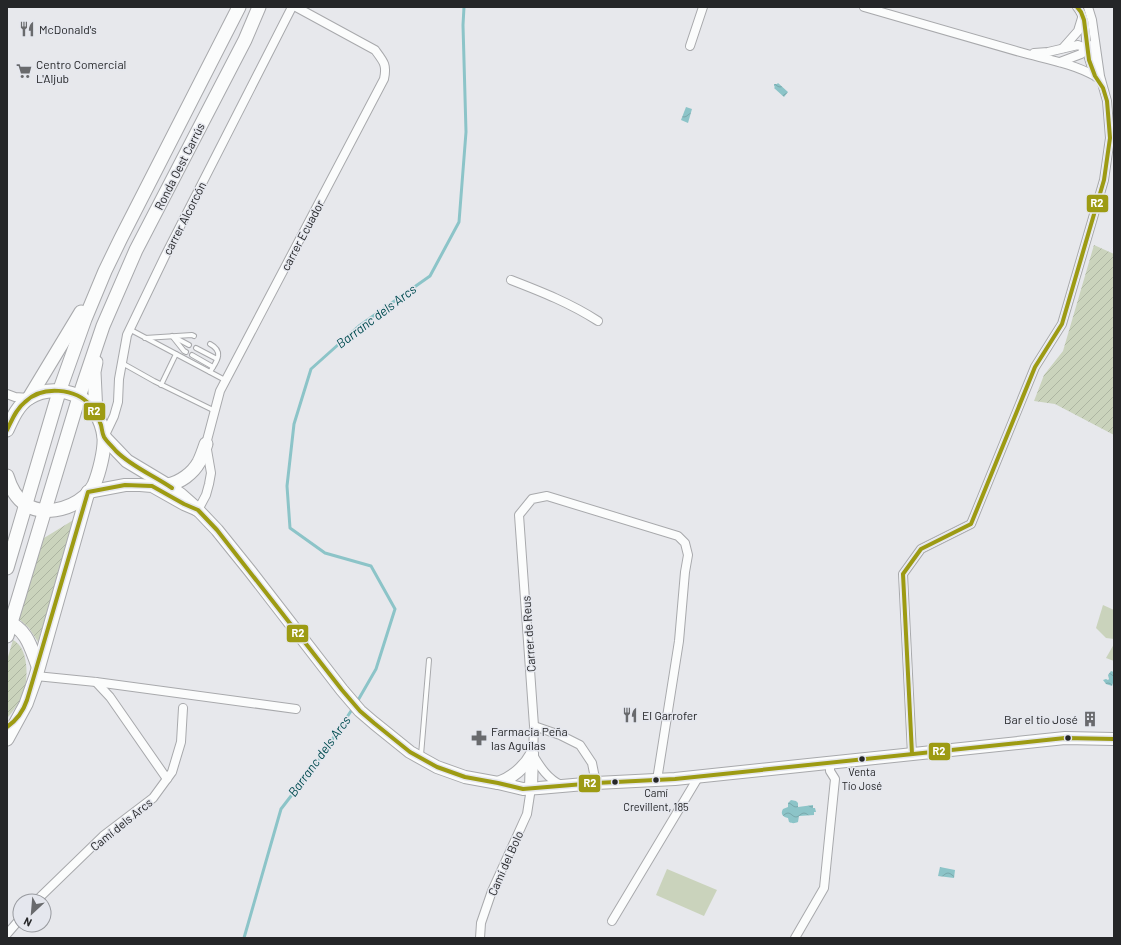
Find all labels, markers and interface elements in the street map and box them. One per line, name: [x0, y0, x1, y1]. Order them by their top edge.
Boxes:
restaurant icon: McDonald's: [18, 20, 36, 38]
place label: McDonald's: [39, 22, 97, 36]
place label: Centro Comercial L'Aljub: [36, 57, 126, 85]
supermarket icon: Centro Comercial L'Aljub: [15, 62, 33, 80]
street label: Ronda Oest Carrús: [151, 120, 207, 212]
street label: carrer Alcorcón: [160, 179, 208, 257]
line badge: R2: [1086, 194, 1109, 213]
text: R2: [1091, 196, 1103, 209]
street label: carrer Ecuador: [278, 197, 327, 273]
water label: Barranc dels Arcs: [333, 281, 419, 351]
line badge: R2: [83, 402, 106, 421]
text: R2: [88, 404, 100, 417]
street label: Carrer de Reus: [518, 595, 538, 673]
line badge: R2: [286, 624, 309, 643]
text: R2: [292, 626, 304, 639]
restaurant icon: El Garrofer: [621, 706, 639, 724]
place label: El Garrofer: [642, 708, 698, 722]
building icon: Bar el tio José: [1081, 710, 1099, 728]
water label: Barranc dels Arcs: [284, 712, 354, 800]
place label: Bar el tio José: [1004, 712, 1078, 726]
place label: Farmacia Peña las Aguilas: [491, 724, 568, 752]
pharmacy icon: Farmacia Peña las Aguilas: [470, 729, 488, 747]
unlabelled marker: [1063, 733, 1073, 743]
line badge: R2: [928, 742, 951, 761]
text: R2: [933, 744, 945, 757]
marker: Venta Tío José: [857, 754, 867, 764]
place label: Venta Tío José: [842, 765, 882, 792]
line badge: R2: [578, 774, 601, 793]
marker: Camí Crevillent, 185: [651, 775, 661, 785]
text: R2: [584, 776, 596, 789]
unlabelled marker: [610, 777, 620, 787]
place label: Camí Crevillent, 185: [623, 786, 689, 813]
street label: Camí dels Arcs: [87, 795, 155, 853]
street label: Camí del Bolo: [484, 828, 526, 898]
north arrow: [12, 893, 52, 933]
text: N: [21, 915, 34, 930]

